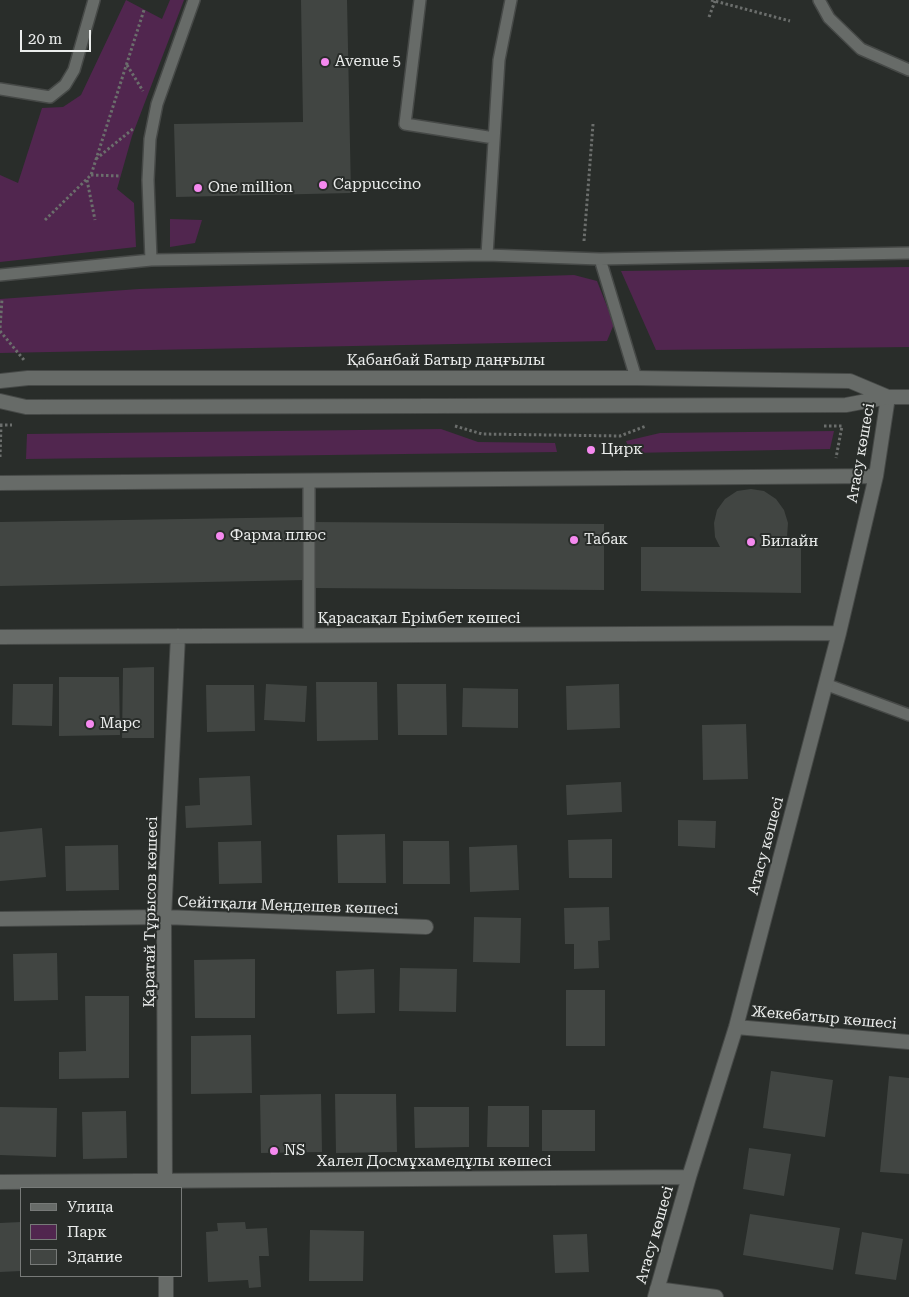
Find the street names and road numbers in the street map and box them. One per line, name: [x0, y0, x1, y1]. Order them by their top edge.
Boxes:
street label: Қабанбай Батыр даңғылы: [347, 352, 545, 370]
street label: Атасу көшесі: [843, 402, 879, 504]
street label: Қарасақал Ерімбет көшесі: [317, 610, 521, 628]
street label: Атасу көшесі: [744, 795, 788, 897]
street label: Қаратай Тұрысов көшесі: [140, 816, 162, 1008]
street label: Сейітқали Меңдешев көшесі: [177, 893, 399, 919]
street label: Жекебатыр көшесі: [751, 1003, 897, 1033]
street label: Халел Досмұхамедұлы көшесі: [316, 1153, 552, 1171]
street label: Атасу көшесі: [632, 1184, 678, 1286]

